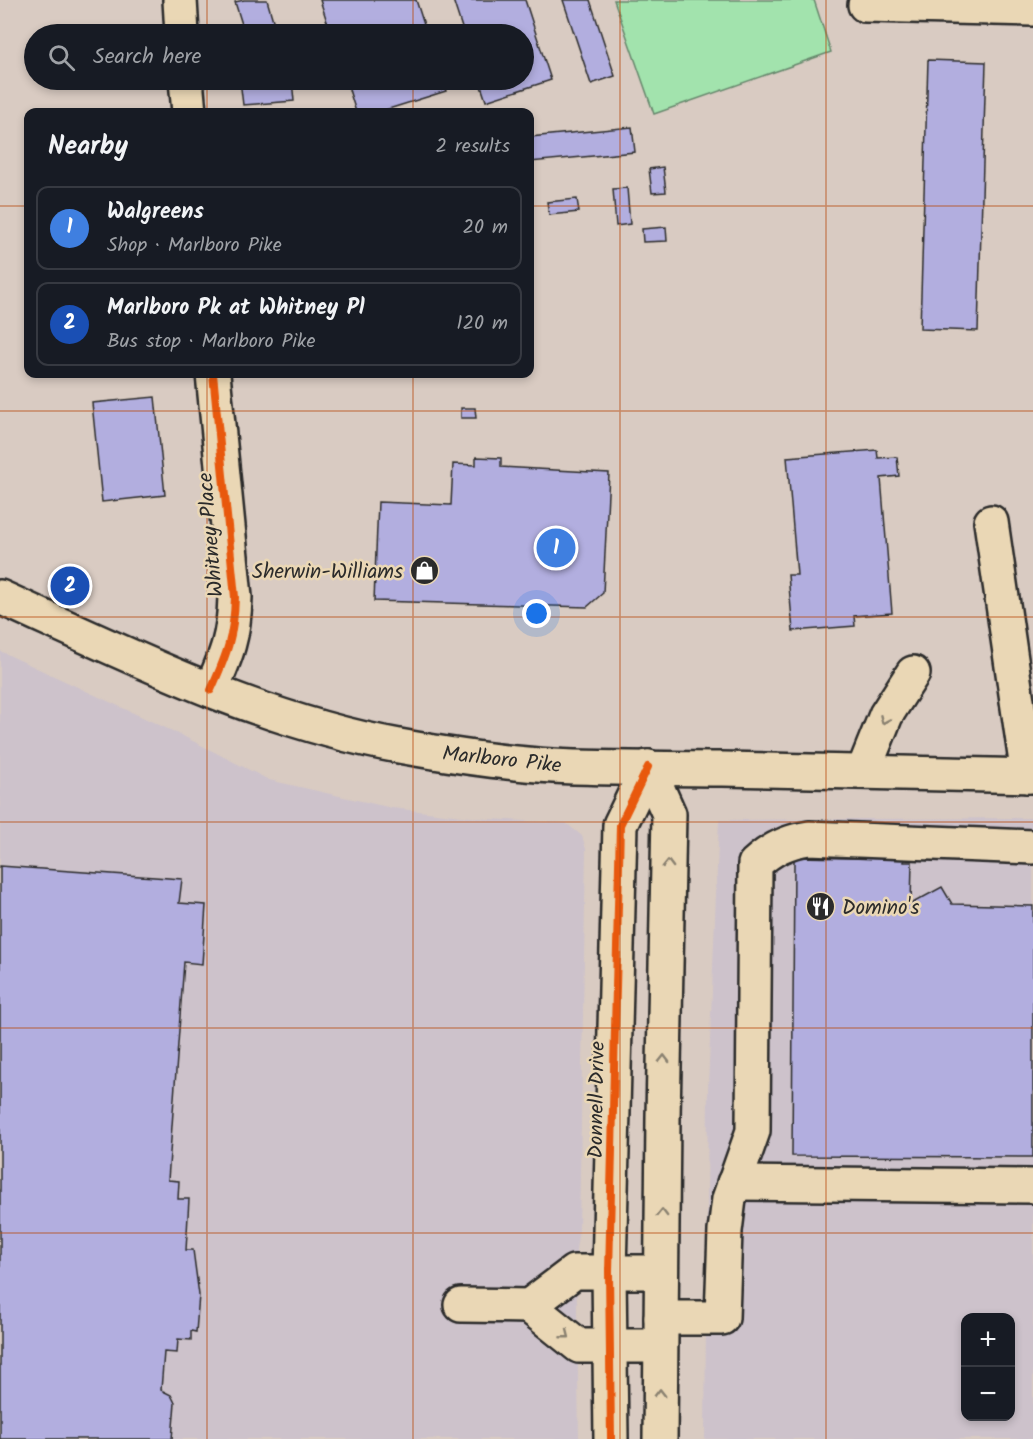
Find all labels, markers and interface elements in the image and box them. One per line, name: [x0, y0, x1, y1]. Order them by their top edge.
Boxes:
search box: [24, 24, 534, 90]
text: Search here: [93, 40, 201, 75]
icon: search: [45, 41, 78, 74]
text: Nearby: [48, 126, 128, 168]
text: 2 results: [435, 131, 510, 163]
text: Walgreens: [107, 195, 204, 230]
text: 1: [66, 212, 73, 244]
text: 20 m: [462, 212, 508, 244]
text: Shop · Marlboro Pike: [107, 230, 282, 262]
text: Marlboro Pk at Whitney Pl: [107, 291, 365, 326]
text: 2: [64, 308, 75, 340]
text: 120 m: [456, 308, 508, 340]
text: Bus stop · Marlboro Pike: [107, 326, 316, 358]
street label: Whitney Place: [190, 471, 233, 599]
pin: 1: [536, 526, 576, 570]
shop icon: Sherwin-Williams: [408, 555, 440, 587]
place label: Sherwin-Williams: [252, 556, 403, 589]
pin: 2: [50, 564, 90, 608]
your location: [522, 599, 551, 628]
one-way arrow: [879, 714, 891, 725]
street label: Marlboro Pike: [441, 738, 564, 783]
one-way arrow: [662, 859, 674, 868]
restaurant icon: Domino's: [805, 891, 837, 923]
place label: Domino's: [842, 892, 920, 925]
street label: Donnell Drive: [580, 1040, 615, 1159]
one-way arrow: [658, 1054, 670, 1063]
one-way arrow: [656, 1209, 668, 1218]
map controls: [961, 1313, 1015, 1421]
button: +: [961, 1313, 1015, 1367]
one-way arrow: [559, 1327, 570, 1338]
button: −: [961, 1367, 1015, 1421]
one-way arrow: [654, 1388, 666, 1397]

